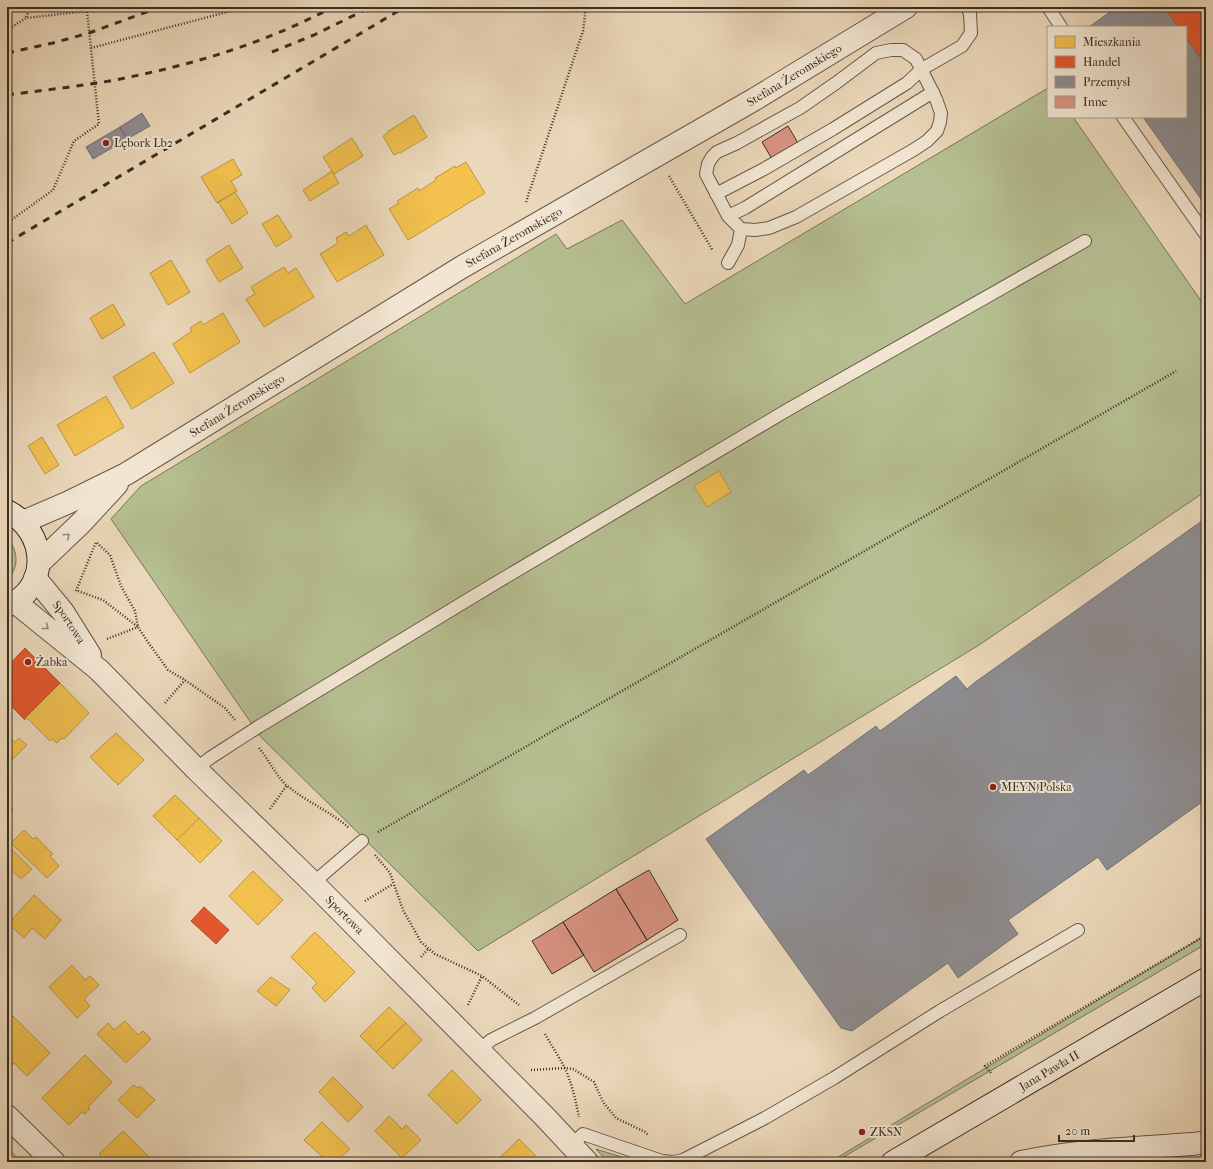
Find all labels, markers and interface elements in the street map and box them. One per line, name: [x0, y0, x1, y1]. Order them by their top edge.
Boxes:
legend: [1047, 26, 1187, 118]
text: Mieszkania: [1083, 35, 1141, 49]
street label: Stefana Żeromskiego: [744, 41, 844, 109]
text: Handel: [1083, 55, 1121, 69]
text: Przemysł: [1083, 75, 1131, 89]
text: Inne: [1083, 95, 1108, 109]
place label: Lębork Lb2: [114, 136, 173, 150]
marker: Lębork Lb2: [101, 138, 111, 148]
street label: Stefana Żeromskiego: [463, 204, 564, 270]
street label: Stefana Żeromskiego: [187, 371, 287, 440]
one-way arrow: [62, 533, 70, 541]
street label: Sportowa: [50, 598, 88, 647]
one-way arrow: [41, 622, 48, 629]
place label: Żabka: [36, 654, 68, 669]
marker: Żabka: [23, 657, 33, 667]
place label: MEYN Polska: [1001, 780, 1072, 794]
marker: MEYN Polska: [988, 782, 998, 792]
street label: Sportowa: [323, 893, 367, 937]
street label: Jana Pawła II: [1016, 1048, 1082, 1094]
scale bar: [1059, 1117, 1134, 1143]
text: 20 m: [1065, 1124, 1090, 1138]
place label: ZKSN: [870, 1125, 902, 1139]
marker: ZKSN: [857, 1127, 867, 1137]

